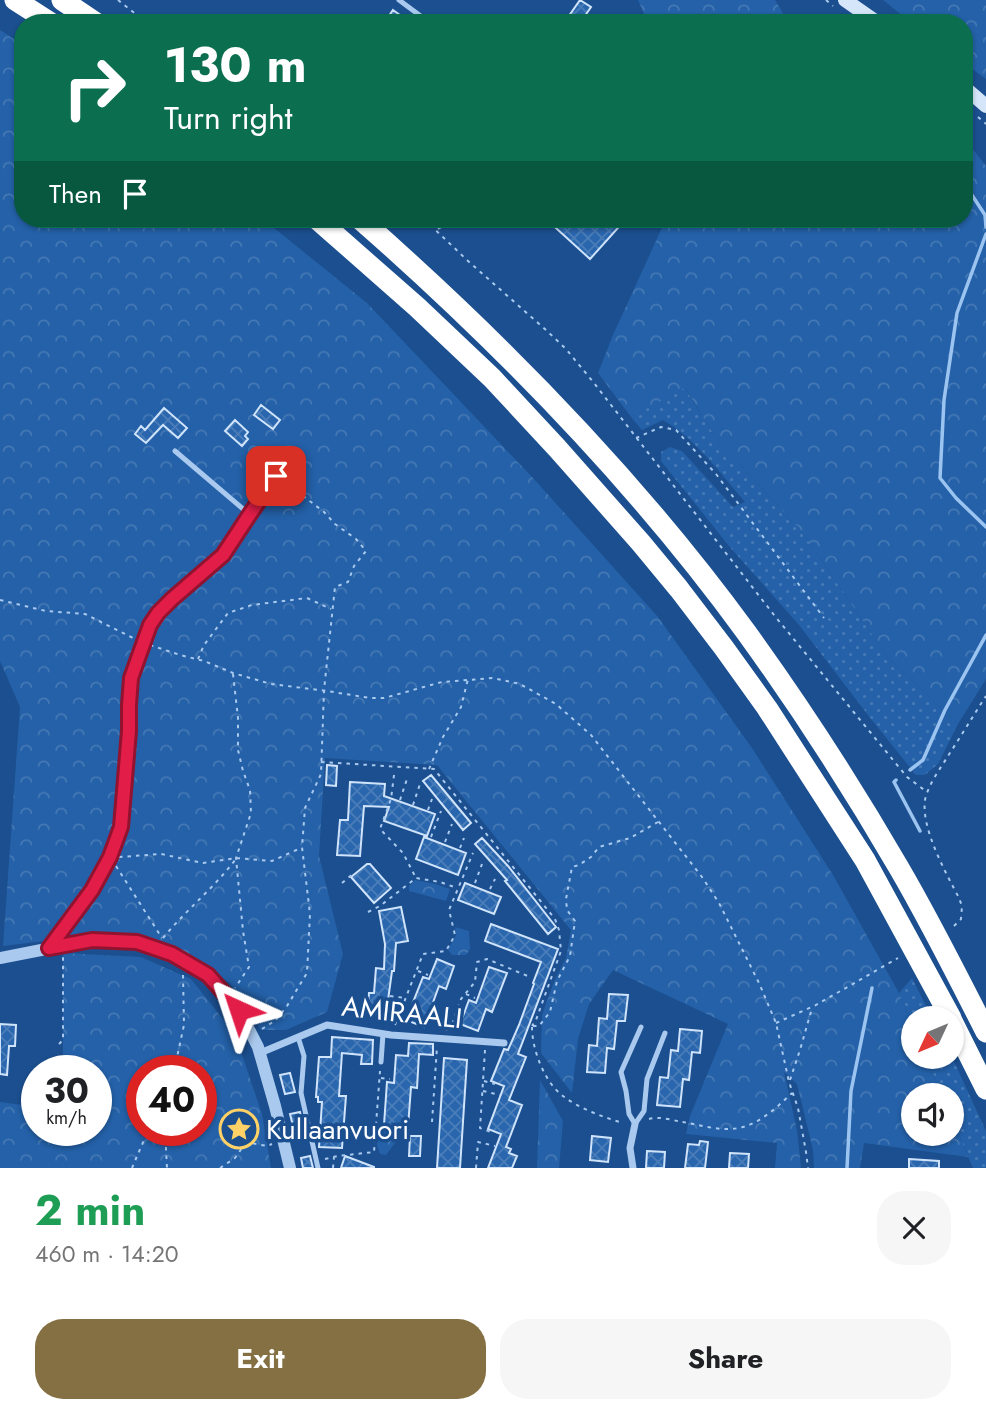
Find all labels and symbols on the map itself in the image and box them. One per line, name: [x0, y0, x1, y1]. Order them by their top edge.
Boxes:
pin: [246, 446, 306, 506]
position arrow: [202, 973, 276, 1047]
street label: AMIRAALI: [340, 986, 464, 1039]
north arrow: [901, 1006, 964, 1069]
speed limit sign: 40: [126, 1055, 217, 1146]
place icon: Kullaanvuori: [218, 1108, 260, 1150]
place label: Kullaanvuori: [266, 1109, 409, 1150]

